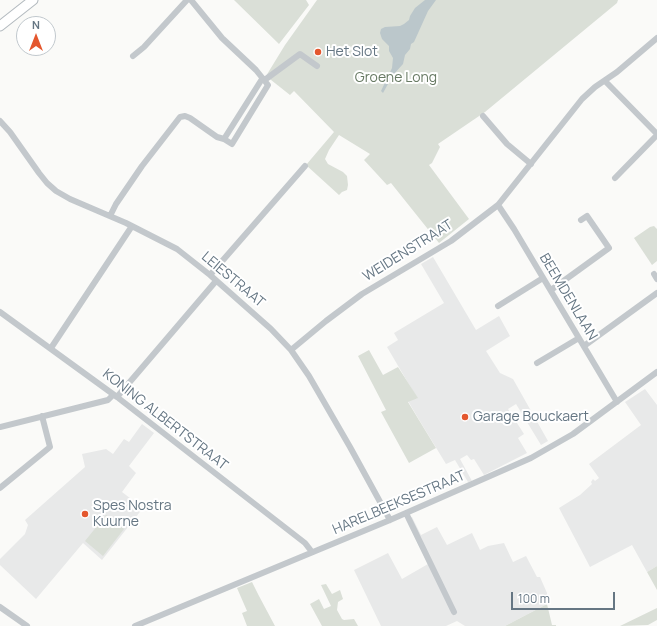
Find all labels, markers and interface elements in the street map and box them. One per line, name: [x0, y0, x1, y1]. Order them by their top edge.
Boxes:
north arrow: [16, 16, 56, 56]
text: N: [32, 17, 40, 32]
place label: Het Slot: [326, 44, 378, 60]
marker: Het Slot: [313, 47, 323, 57]
park label: Groene Long: [355, 70, 437, 86]
street label: WEIDENSTRAAT: [360, 217, 456, 285]
street label: LEIESTRAAT: [198, 249, 268, 311]
street label: BEEMDENLAAN: [535, 251, 601, 343]
street label: KONING ALBERTSTRAAT: [99, 366, 231, 474]
place label: Garage Bouckaert: [473, 409, 589, 425]
marker: Garage Bouckaert: [460, 412, 470, 422]
street label: HARELBEEKSESTRAAT: [330, 467, 468, 539]
place label: Spes Nostra Kuurne: [93, 498, 172, 530]
marker: Spes Nostra Kuurne: [80, 509, 90, 519]
scale bar: [513, 584, 617, 610]
text: 100 m: [518, 590, 550, 607]

